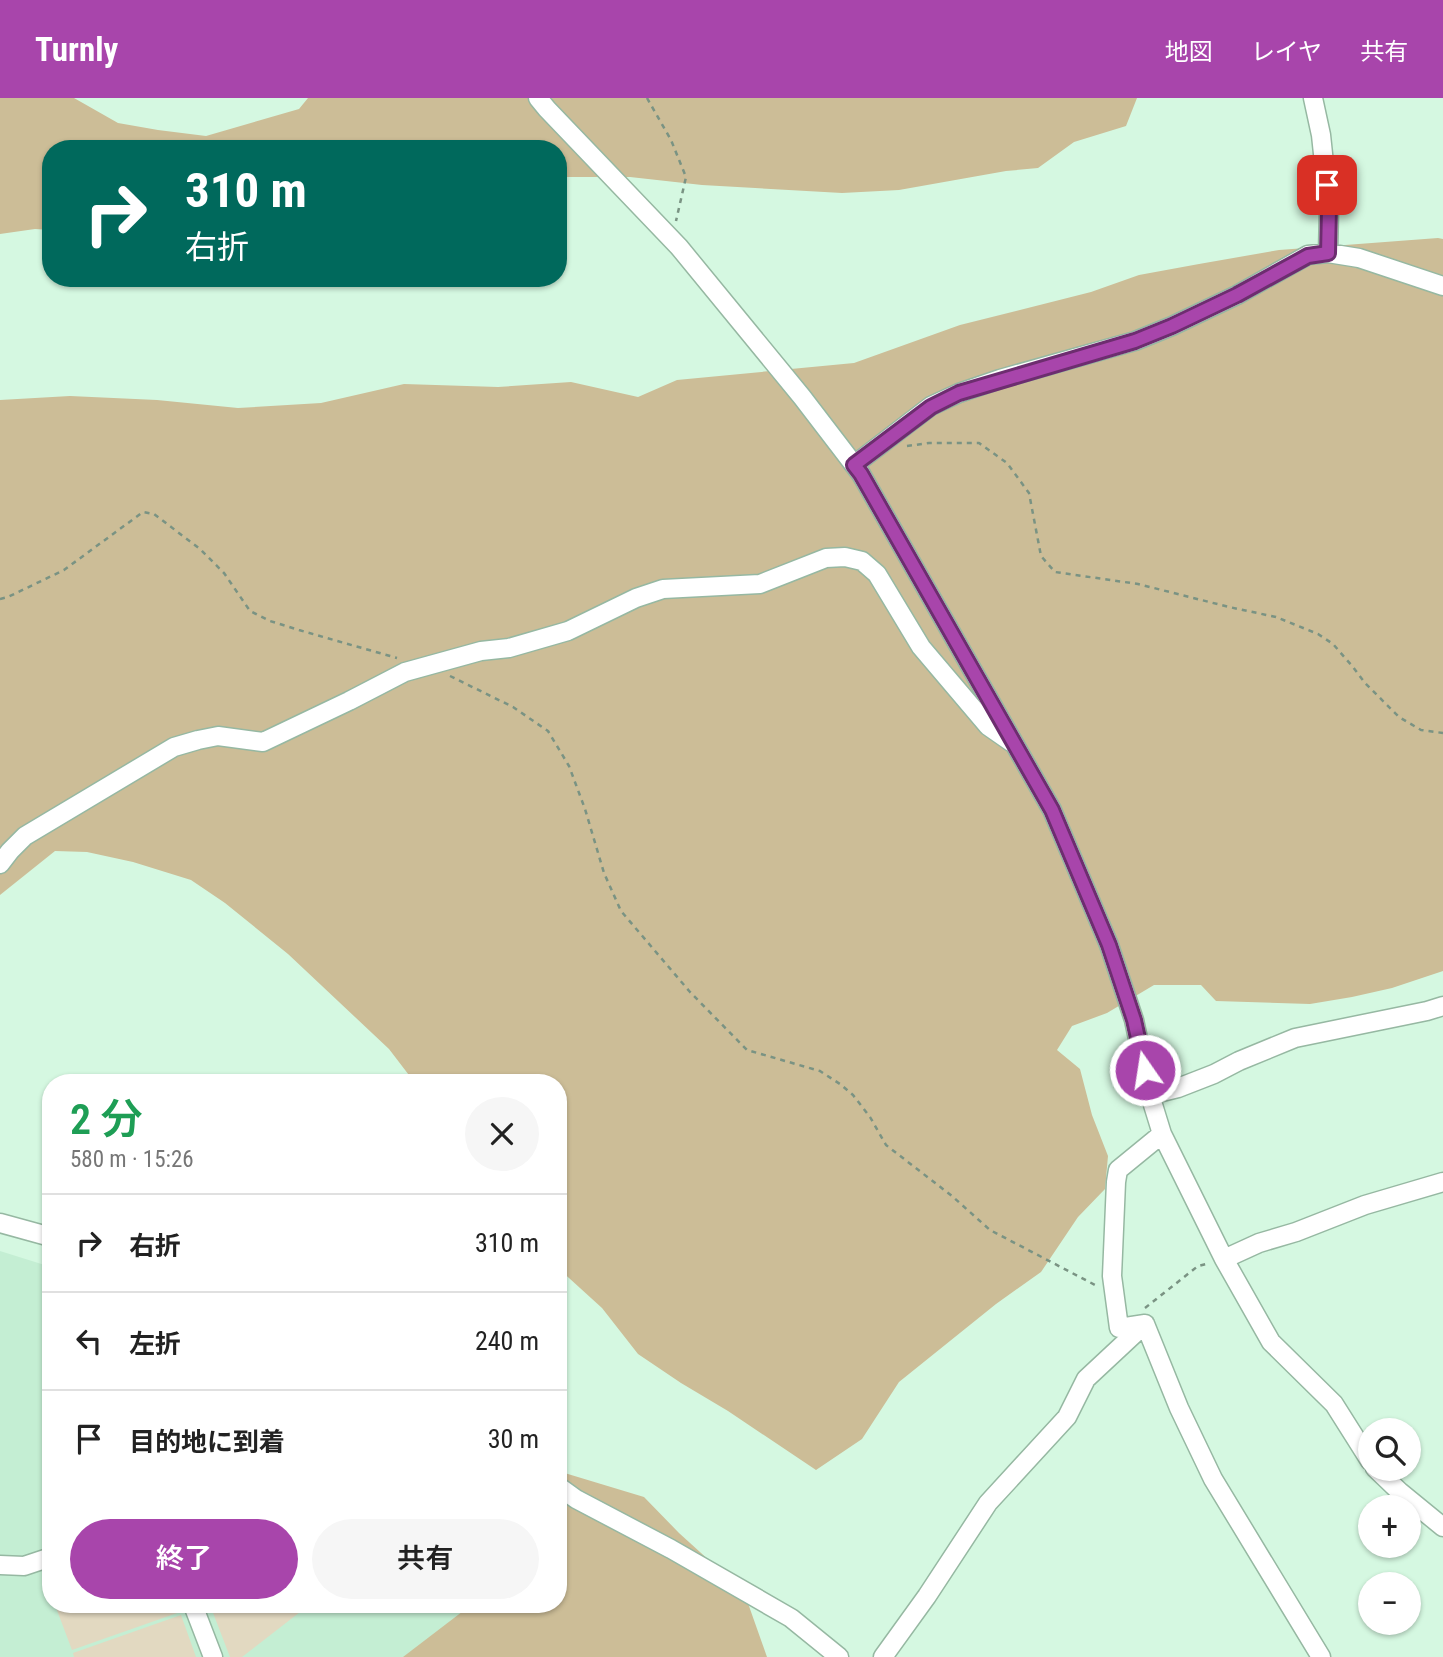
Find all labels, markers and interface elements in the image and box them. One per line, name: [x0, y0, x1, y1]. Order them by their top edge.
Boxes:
text: Turnly: [35, 30, 118, 69]
text: 地図: [1165, 38, 1213, 66]
text: レイヤ: [1251, 38, 1322, 66]
text: 共有: [1360, 38, 1408, 66]
pin: [1297, 155, 1357, 215]
text: 310 m: [185, 162, 307, 219]
icon: arrive: [1308, 166, 1346, 204]
icon: right: [70, 168, 161, 259]
text: 右折: [185, 228, 249, 266]
position arrow: [1108, 1033, 1182, 1107]
text: 2 分: [70, 1095, 143, 1144]
button: close: [465, 1097, 539, 1171]
text: 580 m · 15:26: [70, 1146, 194, 1173]
icon: right: [70, 1224, 108, 1262]
text: 310 m: [475, 1228, 539, 1258]
text: 右折: [129, 1231, 181, 1261]
icon: left: [70, 1322, 108, 1360]
text: 240 m: [475, 1326, 539, 1356]
text: 左折: [129, 1329, 181, 1359]
map controls: [1358, 1418, 1421, 1635]
button: search: [1358, 1418, 1421, 1481]
icon: arrive: [70, 1420, 108, 1458]
text: 30 m: [488, 1424, 539, 1454]
text: 目的地に到着: [129, 1427, 285, 1457]
button: +: [1358, 1495, 1421, 1558]
button: 終了: [70, 1519, 298, 1599]
button: 共有: [312, 1519, 539, 1599]
button: −: [1358, 1572, 1421, 1635]

